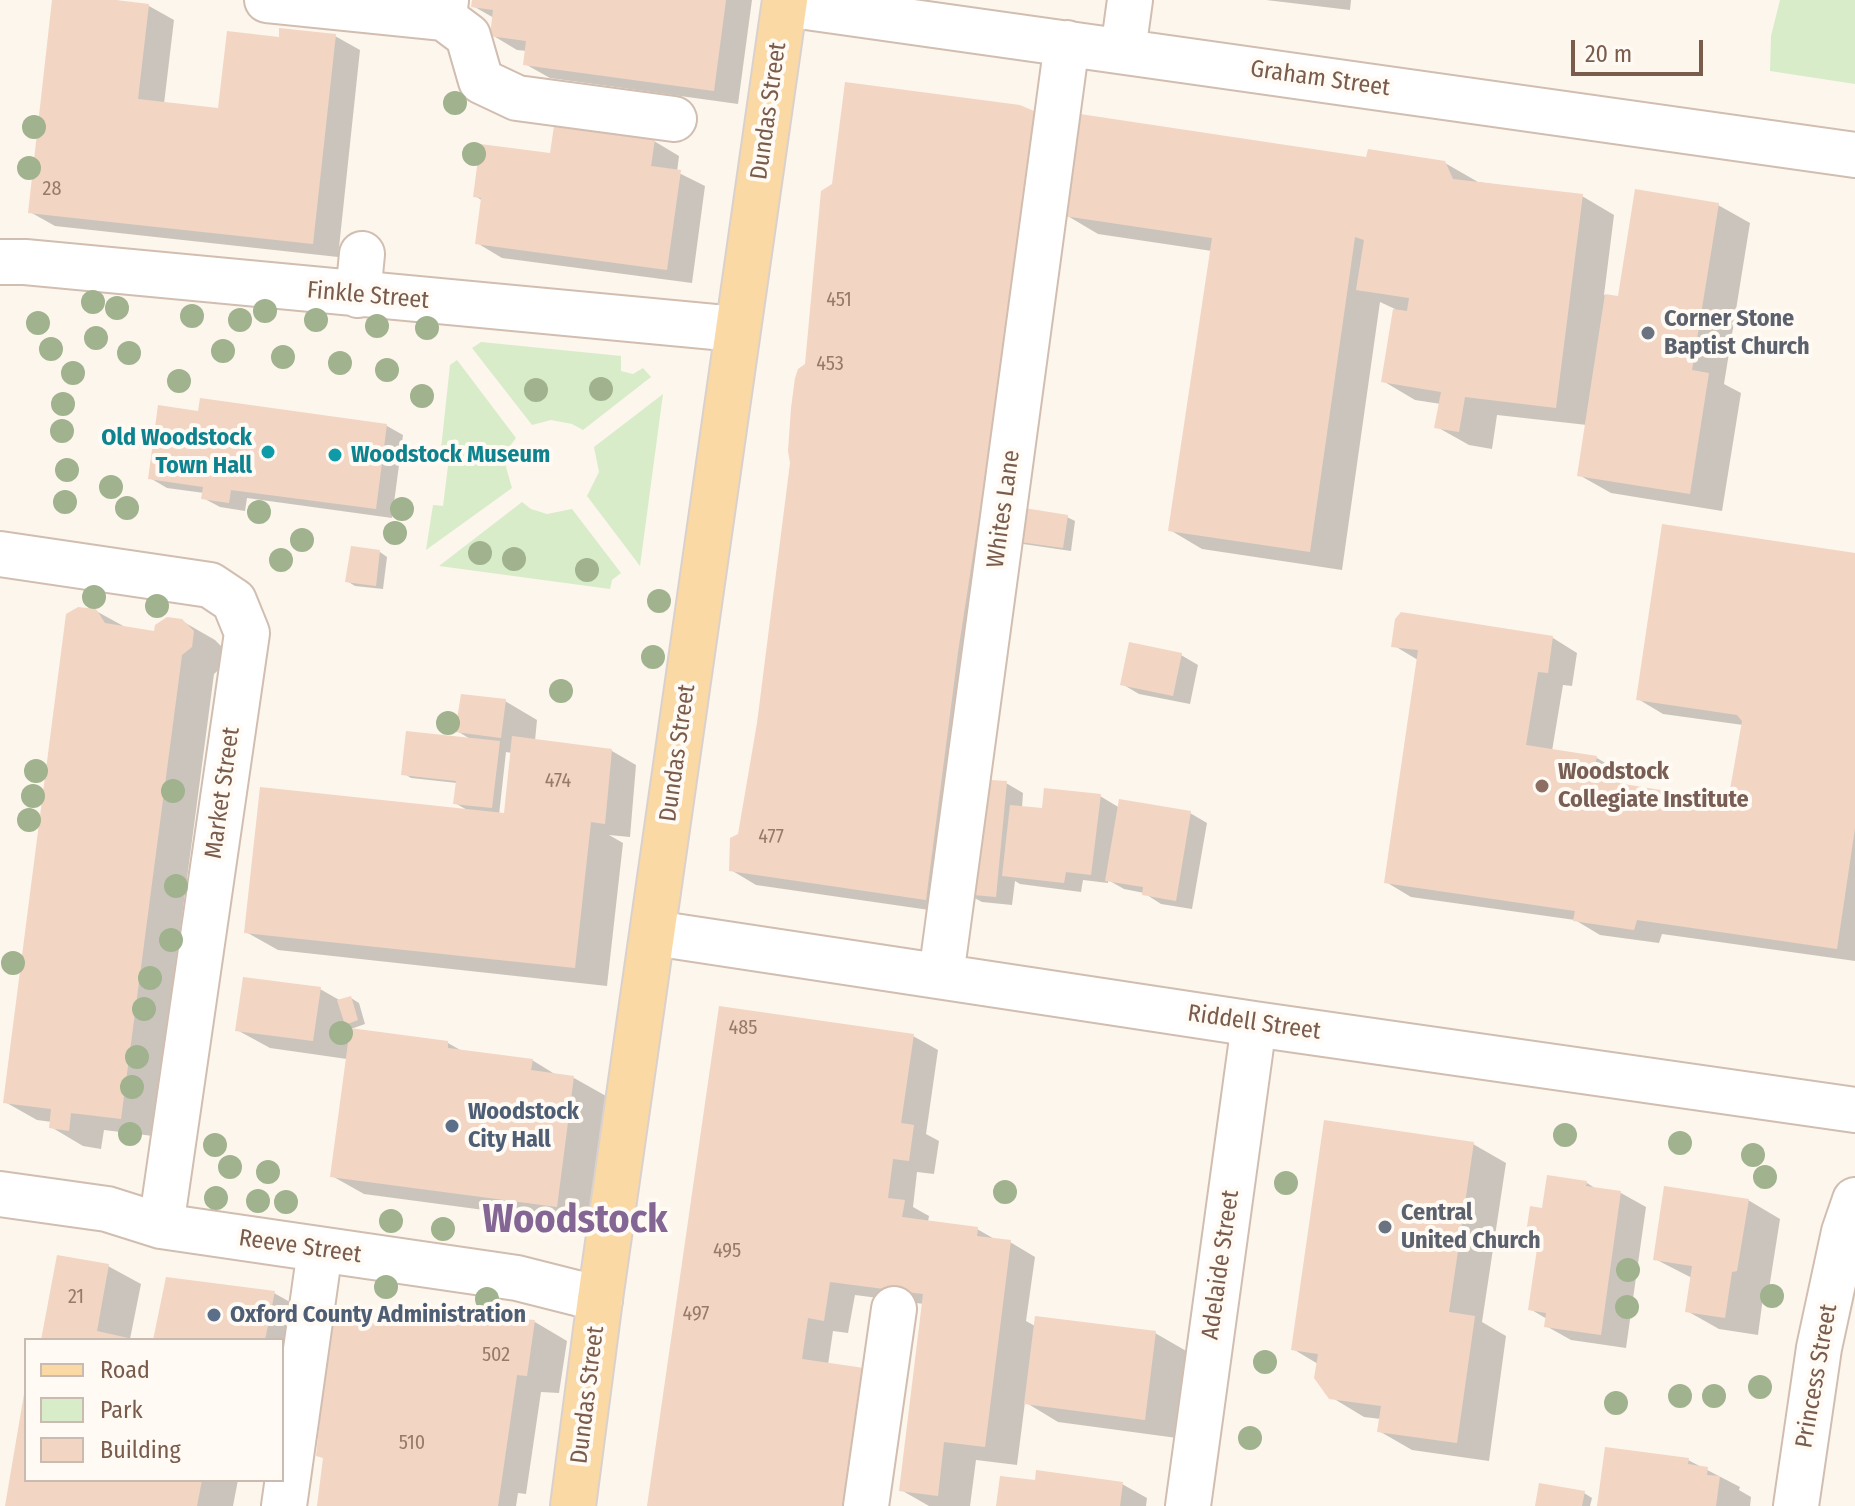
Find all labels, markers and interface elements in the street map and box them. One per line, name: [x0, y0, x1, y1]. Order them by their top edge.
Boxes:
scale bar: [1575, 24, 1707, 74]
street label: Dundas Street: [745, 40, 793, 182]
text: 20 m: [1585, 40, 1632, 68]
street label: Graham Street: [1248, 55, 1392, 103]
house number: 28: [43, 177, 61, 201]
street label: Finkle Street: [306, 276, 430, 316]
house number: 451: [826, 288, 852, 312]
place label: Corner Stone Baptist Church: [1664, 305, 1810, 361]
marker: Corner Stone Baptist Church: [1639, 324, 1657, 342]
house number: 453: [816, 352, 844, 376]
place label: Old Woodstock Town Hall: [101, 424, 252, 480]
place label: Woodstock Museum: [351, 441, 550, 469]
marker: Old Woodstock Town Hall: [259, 443, 277, 461]
marker: Woodstock Museum: [326, 446, 344, 464]
street label: Whites Lane: [981, 448, 1027, 570]
street label: Dundas Street: [654, 682, 702, 824]
street label: Market Street: [200, 725, 246, 861]
place label: Woodstock Collegiate Institute: [1558, 758, 1749, 814]
house number: 474: [545, 769, 571, 793]
marker: Woodstock Collegiate Institute: [1533, 777, 1551, 795]
house number: 477: [758, 825, 784, 849]
street label: Riddell Street: [1186, 999, 1322, 1047]
house number: 485: [729, 1016, 757, 1040]
place label: Woodstock City Hall: [468, 1098, 579, 1154]
marker: Woodstock City Hall: [443, 1117, 461, 1135]
street label: Adelaide Street: [1196, 1188, 1246, 1342]
district label: Woodstock: [482, 1197, 668, 1245]
place label: Central United Church: [1401, 1199, 1541, 1255]
marker: Central United Church: [1376, 1218, 1394, 1236]
street label: Reeve Street: [237, 1224, 363, 1270]
house number: 495: [713, 1239, 741, 1263]
house number: 21: [68, 1285, 84, 1309]
place label: Oxford County Administration: [230, 1301, 526, 1329]
house number: 497: [683, 1302, 709, 1326]
street label: Princess Street: [1790, 1302, 1844, 1450]
marker: Oxford County Administration: [205, 1306, 223, 1324]
street label: Dundas Street: [565, 1325, 611, 1465]
legend: [24, 1338, 284, 1482]
house number: 502: [482, 1343, 510, 1367]
text: Road: [100, 1356, 150, 1384]
text: Park: [100, 1396, 143, 1424]
house number: 510: [399, 1431, 425, 1455]
text: Building: [100, 1436, 181, 1464]

